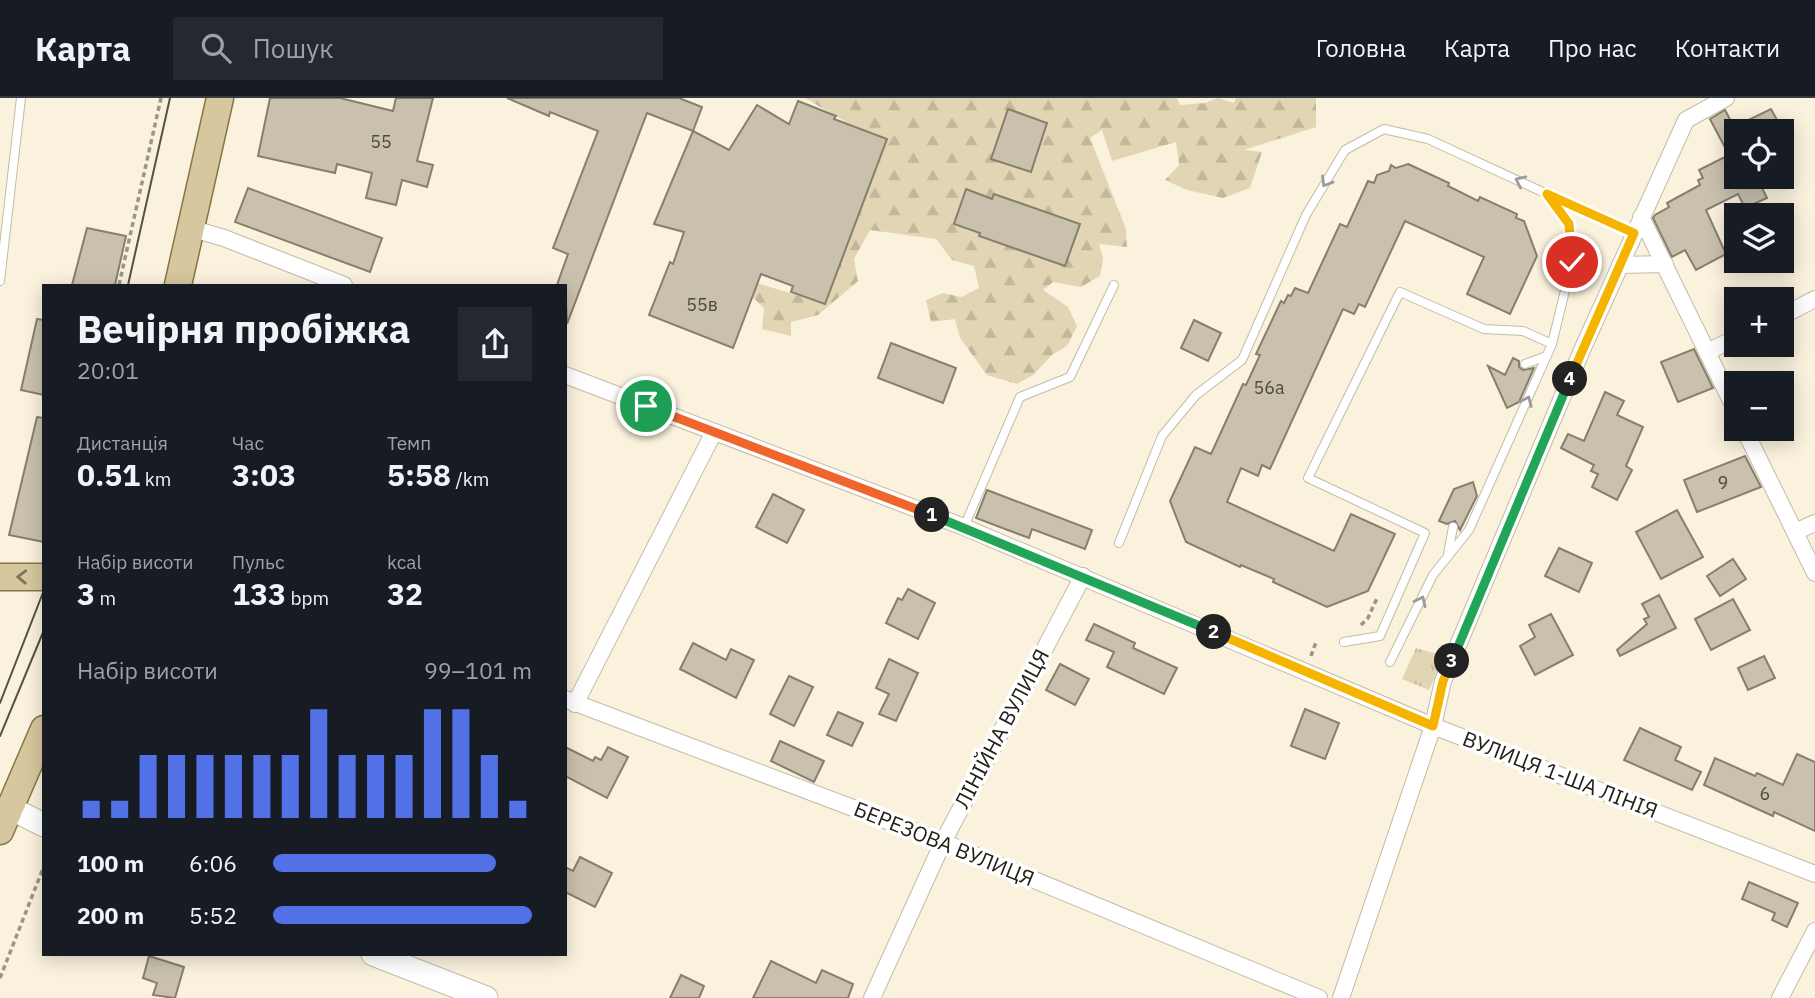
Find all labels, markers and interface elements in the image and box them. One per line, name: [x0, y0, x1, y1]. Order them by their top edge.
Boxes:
search box: [173, 17, 663, 80]
text: Карта: [35, 27, 131, 70]
icon: search: [197, 29, 235, 67]
text: Пошук: [253, 31, 333, 65]
text: Головна: [1316, 32, 1406, 64]
text: Карта: [1444, 32, 1510, 64]
text: Про нас: [1548, 32, 1637, 64]
text: Контакти: [1675, 32, 1780, 64]
map controls: [1724, 119, 1794, 441]
button: locate: [1724, 119, 1794, 189]
house number: 55: [370, 130, 392, 153]
one-way arrow: [1321, 175, 1334, 188]
one-way arrow: [1514, 176, 1527, 190]
button: layers: [1724, 203, 1794, 273]
pin: [1542, 232, 1602, 292]
icon: check: [1553, 243, 1591, 281]
button: +: [1724, 287, 1794, 357]
house number: 55в: [686, 293, 718, 316]
text: Вечірня пробіжка: [77, 304, 410, 353]
button: share: [458, 307, 532, 381]
text: 20:01: [77, 355, 139, 385]
pin: 4: [1552, 362, 1588, 396]
text: 4: [1564, 366, 1575, 390]
button: −: [1724, 371, 1794, 441]
pin: [616, 376, 676, 436]
house number: 56а: [1253, 376, 1285, 399]
icon: arrive: [627, 387, 665, 425]
one-way arrow: [1519, 396, 1533, 408]
text: Дистанція: [77, 431, 168, 455]
text: Час: [232, 431, 264, 455]
text: Темп: [387, 431, 431, 455]
text: 0.51: [77, 455, 140, 494]
text: 3:03: [232, 455, 296, 494]
text: 5:58: [387, 455, 451, 494]
text: km: [140, 467, 171, 491]
text: /km: [451, 467, 489, 491]
house number: 9: [1718, 471, 1728, 494]
pin: 1: [914, 498, 950, 532]
text: 1: [926, 502, 937, 526]
text: Набір висоти: [77, 550, 193, 574]
text: Пульс: [232, 550, 285, 574]
text: kcal: [387, 550, 422, 574]
one-way arrow: [16, 570, 27, 585]
text: 3: [77, 574, 95, 613]
text: 133: [232, 574, 286, 613]
text: 32: [387, 574, 423, 613]
text: m: [95, 586, 116, 610]
text: bpm: [286, 586, 329, 610]
one-way arrow: [1412, 595, 1426, 608]
pin: 2: [1196, 614, 1232, 650]
text: 2: [1208, 619, 1219, 643]
street label: ЛІНІЙНА ВУЛИЦЯ: [947, 644, 1055, 813]
pin: 3: [1434, 644, 1470, 678]
text: 3: [1446, 648, 1457, 672]
text: Набір висоти: [77, 655, 218, 685]
text: 99–101 m: [424, 655, 532, 685]
street label: ВУЛИЦЯ 1-ША ЛІНІЯ: [1459, 724, 1662, 824]
house number: 6: [1760, 782, 1770, 805]
street label: БЕРЕЗОВА ВУЛИЦЯ: [850, 794, 1039, 892]
text: 100 m: [77, 848, 144, 878]
text: 6:06: [189, 848, 237, 878]
text: 200 m: [77, 900, 144, 930]
text: 5:52: [189, 900, 237, 930]

